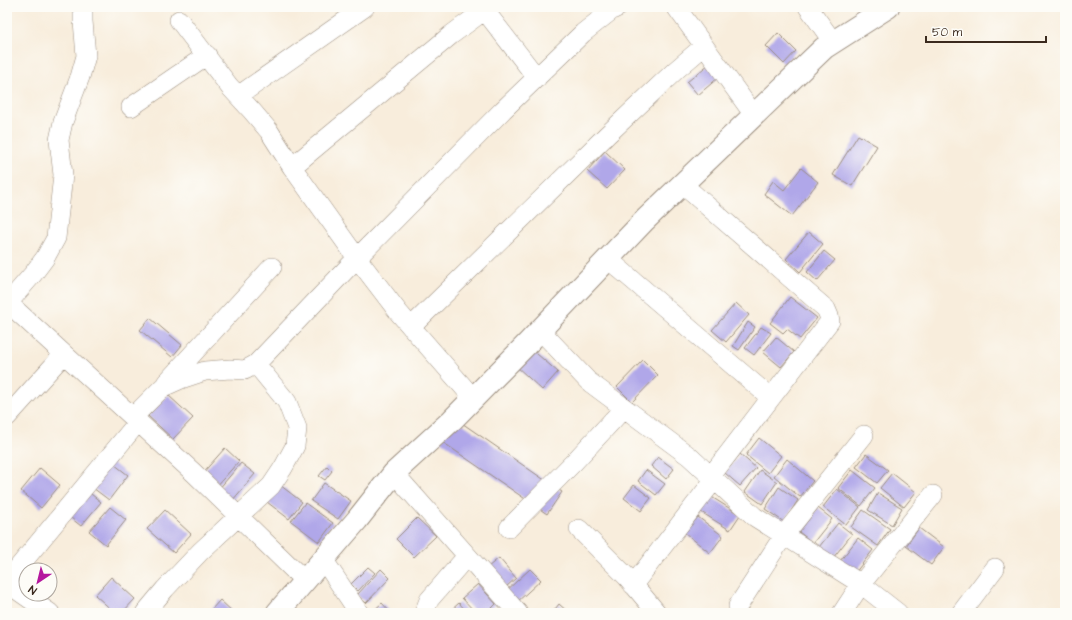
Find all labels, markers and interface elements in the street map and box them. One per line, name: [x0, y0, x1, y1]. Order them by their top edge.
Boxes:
scale bar: [926, 18, 1046, 44]
text: 50 m: [932, 24, 963, 41]
north arrow: [18, 562, 58, 602]
text: N: [25, 582, 40, 598]

